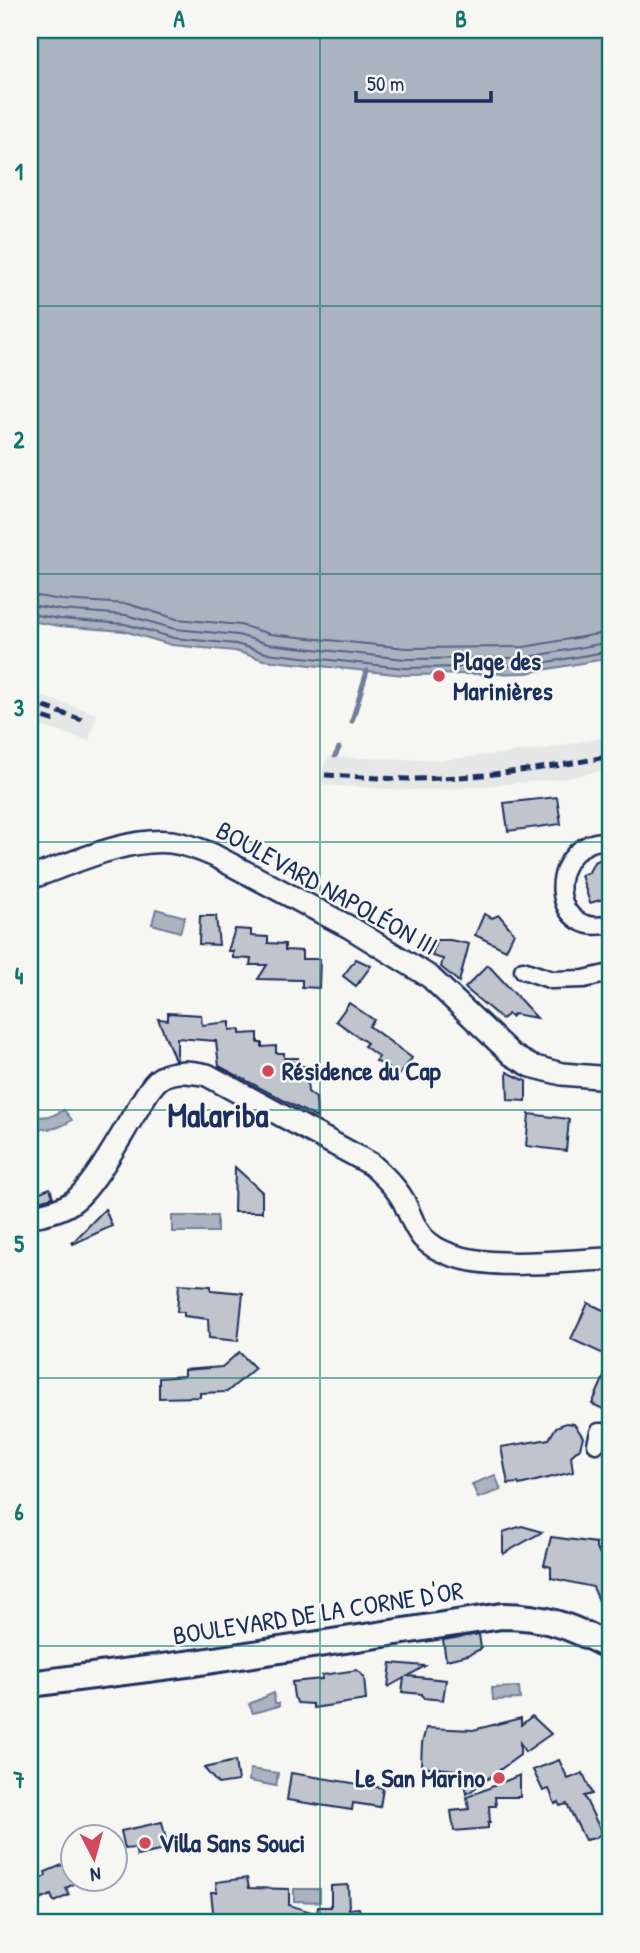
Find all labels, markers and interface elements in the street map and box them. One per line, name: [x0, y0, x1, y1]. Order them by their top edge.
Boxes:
text: A: [173, 3, 185, 34]
text: B: [455, 3, 467, 34]
scale bar: [356, 60, 491, 104]
text: 50 m: [367, 69, 404, 98]
text: 1: [15, 156, 23, 187]
text: 2: [14, 424, 25, 455]
place label: Plage des Marinières: [453, 643, 553, 708]
marker: Plage des Marinières: [431, 668, 447, 684]
text: 3: [14, 692, 24, 723]
street label: BOULEVARD NAPOLÉON III: [210, 812, 444, 963]
text: 4: [15, 960, 24, 991]
place label: Résidence du Cap: [282, 1053, 442, 1089]
marker: Résidence du Cap: [260, 1063, 276, 1079]
district label: Malariba: [168, 1093, 269, 1137]
text: 5: [14, 1228, 24, 1259]
text: 6: [14, 1496, 24, 1527]
street label: BOULEVARD DE LA CORNE D'OR: [170, 1572, 466, 1653]
place label: Le San Marino: [355, 1760, 486, 1795]
text: 7: [12, 1764, 25, 1795]
marker: Le San Marino: [491, 1770, 507, 1786]
north arrow: [60, 1824, 130, 1894]
place label: Villa Sans Souci: [159, 1825, 305, 1860]
marker: Villa Sans Souci: [137, 1835, 153, 1851]
text: N: [89, 1861, 102, 1888]

